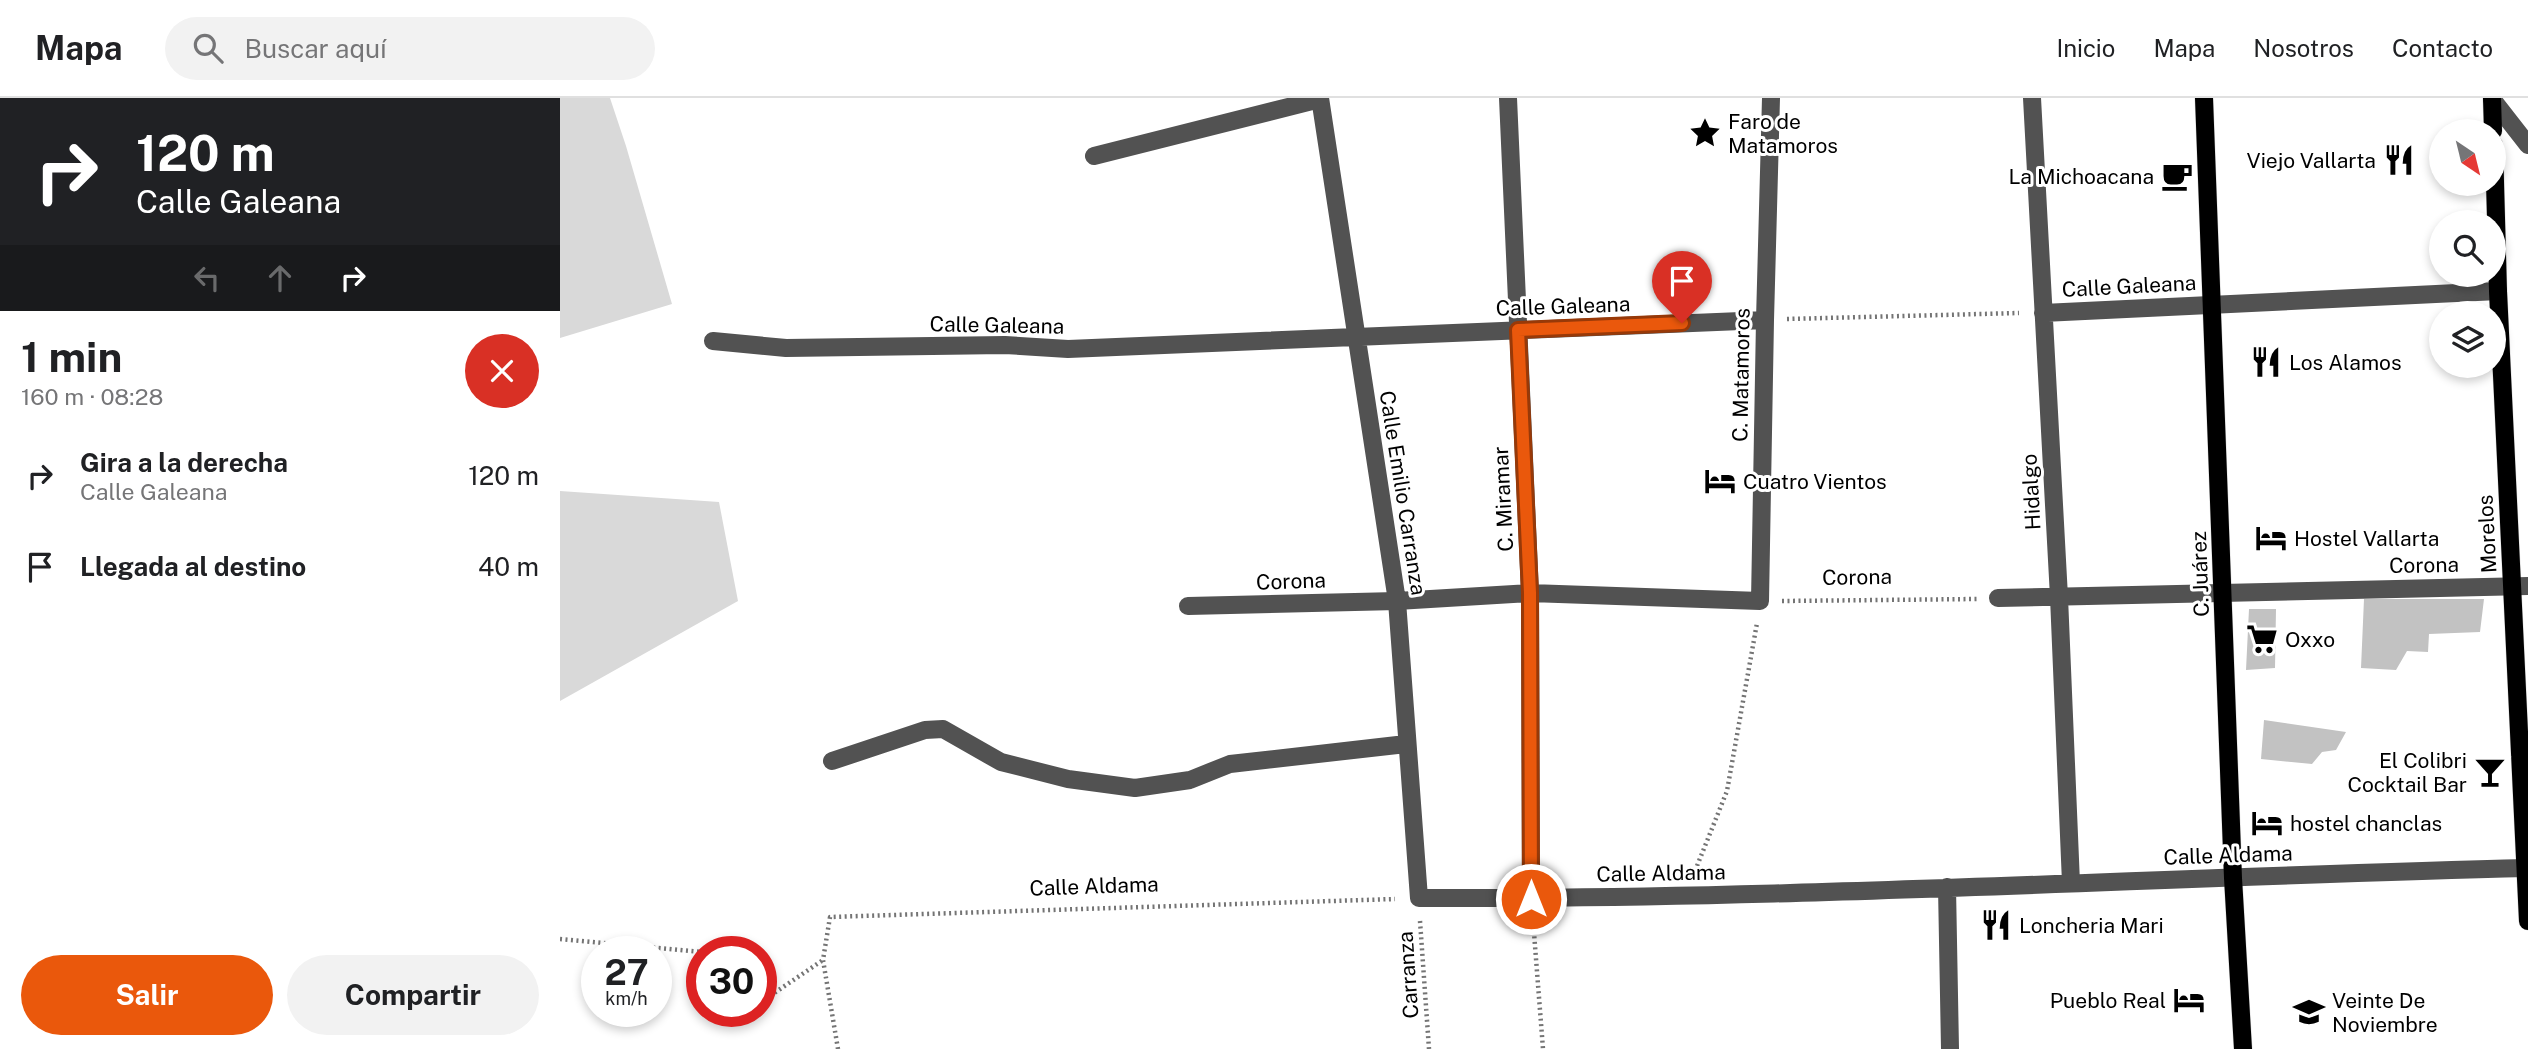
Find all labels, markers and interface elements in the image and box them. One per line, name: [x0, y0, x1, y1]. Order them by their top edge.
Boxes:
search box: [165, 17, 655, 80]
text: Mapa: [35, 29, 123, 67]
icon: search: [189, 29, 227, 67]
text: Buscar aquí: [245, 33, 386, 64]
text: Inicio: [2056, 34, 2115, 62]
text: Mapa: [2153, 34, 2215, 62]
text: Nosotros: [2253, 34, 2354, 62]
text: Contacto: [2392, 34, 2493, 62]
place label: Faro de Matamoros: [1728, 109, 1838, 158]
place icon: Faro de Matamoros: [1688, 116, 1722, 150]
north arrow: [2429, 119, 2506, 196]
map controls: [2429, 119, 2506, 378]
text: 120 m: [136, 124, 275, 182]
icon: right: [21, 126, 112, 217]
restaurant icon: Viejo Vallarta: [2382, 143, 2416, 177]
place label: Viejo Vallarta: [2247, 148, 2376, 173]
cafe icon: La Michoacana: [2160, 159, 2194, 193]
place label: La Michoacana: [2008, 164, 2154, 189]
text: Calle Galeana: [136, 183, 341, 220]
button: search: [2429, 210, 2506, 287]
pin: [1652, 251, 1712, 323]
icon: left: [188, 259, 226, 297]
icon: ahead: [261, 259, 299, 297]
icon: right: [334, 259, 372, 297]
icon: arrive: [1663, 262, 1701, 300]
street label: Calle Galeana: [2061, 270, 2197, 302]
street label: Calle Galeana: [1495, 291, 1631, 321]
button: layers: [2429, 301, 2506, 378]
street label: C. Matamoros: [1727, 308, 1755, 442]
street label: Calle Galeana: [930, 311, 1064, 339]
text: 1 min: [21, 332, 122, 381]
button: close: [465, 334, 539, 408]
restaurant icon: Los Alamos: [2249, 345, 2283, 379]
place label: Los Alamos: [2289, 350, 2402, 375]
text: 160 m · 08:28: [21, 383, 163, 410]
street label: Calle Emilio Carranza: [1374, 389, 1432, 597]
street label: C. Miramar: [1488, 446, 1518, 552]
text: Gira a la derecha: [80, 447, 288, 478]
street label: Hidalgo: [2017, 453, 2045, 531]
icon: right: [21, 457, 59, 495]
text: 120 m: [468, 460, 539, 491]
hotel icon: Cuatro Vientos: [1703, 464, 1737, 498]
place label: Cuatro Vientos: [1743, 469, 1887, 494]
text: Calle Galeana: [80, 478, 227, 505]
street label: Morelos: [2472, 494, 2502, 574]
hotel icon: Hostel Vallarta: [2254, 521, 2288, 555]
place label: Hostel Vallarta: [2294, 526, 2439, 551]
street label: C. Juárez: [2186, 531, 2214, 617]
icon: arrive: [21, 548, 59, 586]
text: Llegada al destino: [80, 551, 306, 582]
text: 40 m: [478, 551, 539, 582]
street label: Corona: [2389, 552, 2459, 578]
street label: Corona: [1822, 564, 1892, 590]
street label: Corona: [1256, 567, 1326, 595]
supermarket icon: Oxxo: [2245, 622, 2279, 656]
place label: Oxxo: [2285, 627, 2335, 652]
place label: El Colibri Cocktail Bar: [2348, 748, 2467, 797]
bar icon: El Colibri Cocktail Bar: [2473, 755, 2507, 789]
hotel icon: hostel chanclas: [2250, 806, 2284, 840]
place label: hostel chanclas: [2290, 811, 2442, 836]
street label: Calle Aldama: [2163, 840, 2293, 870]
street label: Calle Aldama: [1596, 859, 1726, 887]
position arrow: [1494, 862, 1568, 936]
street label: Calle Aldama: [1029, 871, 1159, 901]
restaurant icon: Loncheria Mari: [1979, 908, 2013, 942]
place label: Loncheria Mari: [2019, 913, 2164, 938]
street label: Carranza: [1392, 930, 1424, 1020]
speed limit sign: 30: [686, 936, 777, 1027]
text: 27: [604, 952, 649, 993]
button: Salir: [21, 955, 273, 1035]
button: Compartir: [287, 955, 539, 1035]
hotel icon: Pueblo Real: [2172, 983, 2206, 1017]
text: km/h: [605, 988, 648, 1009]
place label: Pueblo Real: [2050, 988, 2166, 1013]
place label: Veinte De Noviembre: [2332, 988, 2438, 1037]
school or university icon: Veinte De Noviembre: [2292, 995, 2326, 1029]

